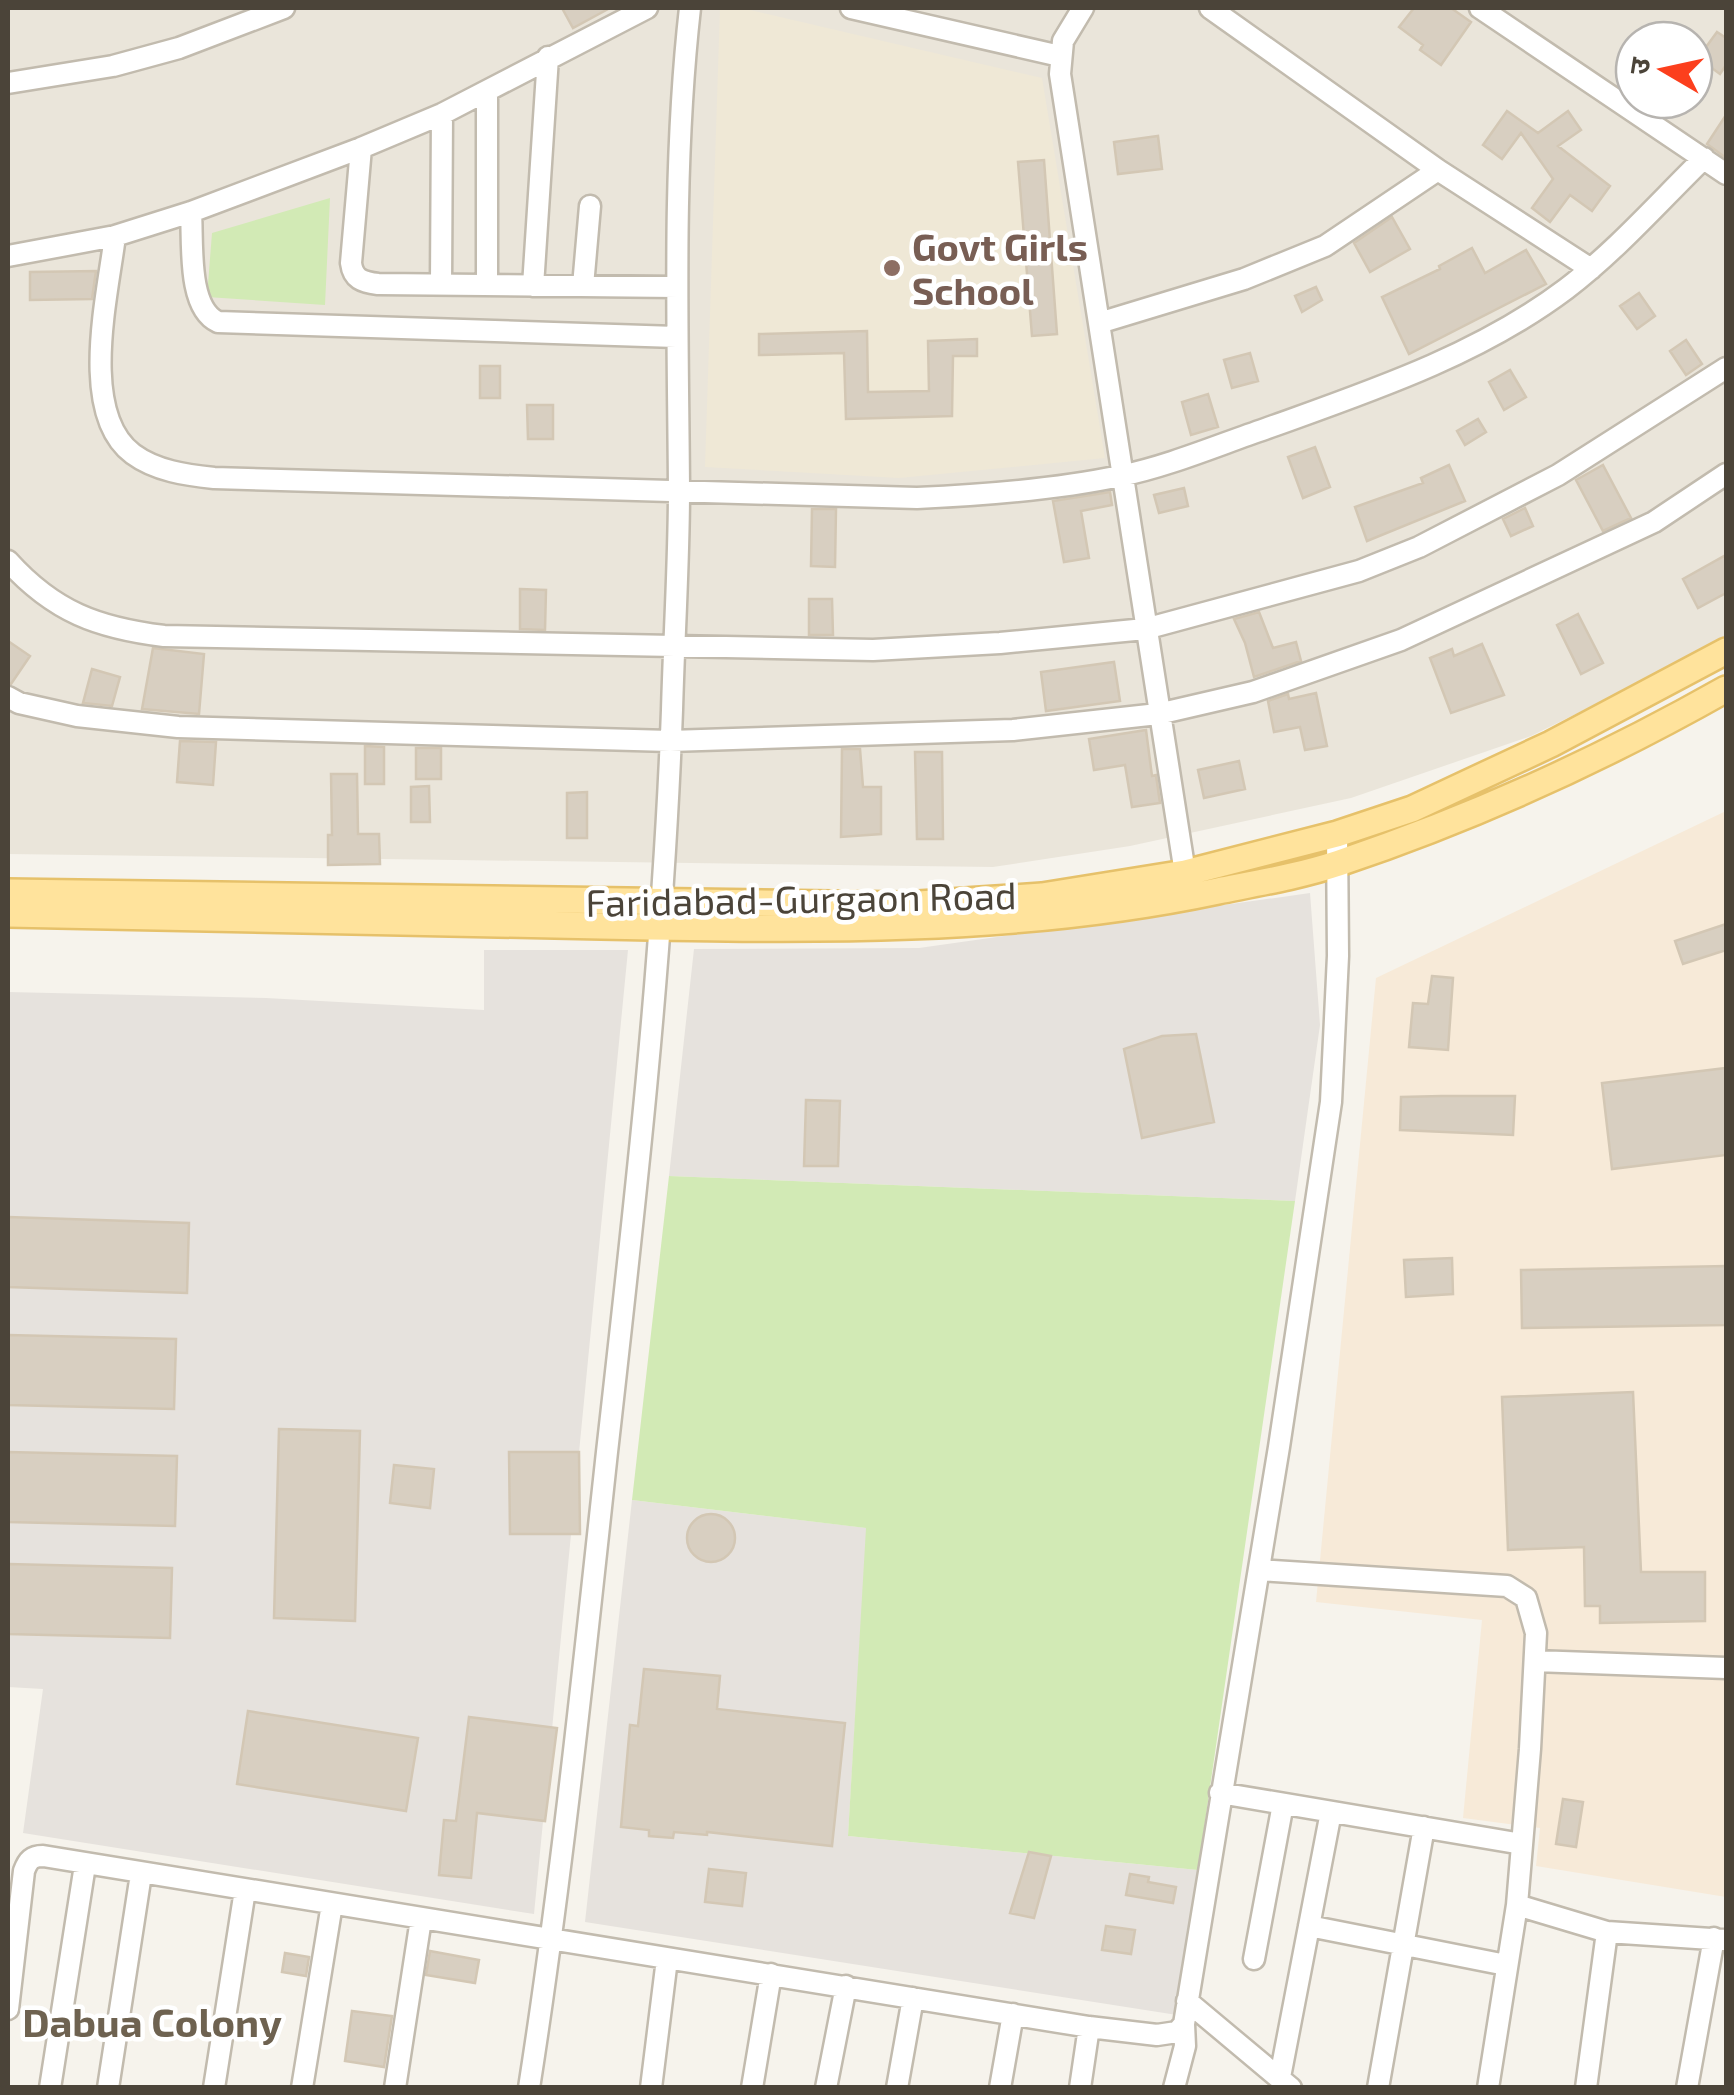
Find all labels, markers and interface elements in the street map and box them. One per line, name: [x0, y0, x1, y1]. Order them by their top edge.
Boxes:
north arrow: [1614, 20, 1714, 120]
text: उ: [1620, 55, 1656, 77]
place label: Govt Girls School: [912, 223, 1088, 313]
marker: Govt Girls School: [881, 257, 903, 279]
street label: Faridabad-Gurgaon Road: [585, 871, 1017, 925]
district label: Dabua Colony: [22, 1997, 282, 2046]

